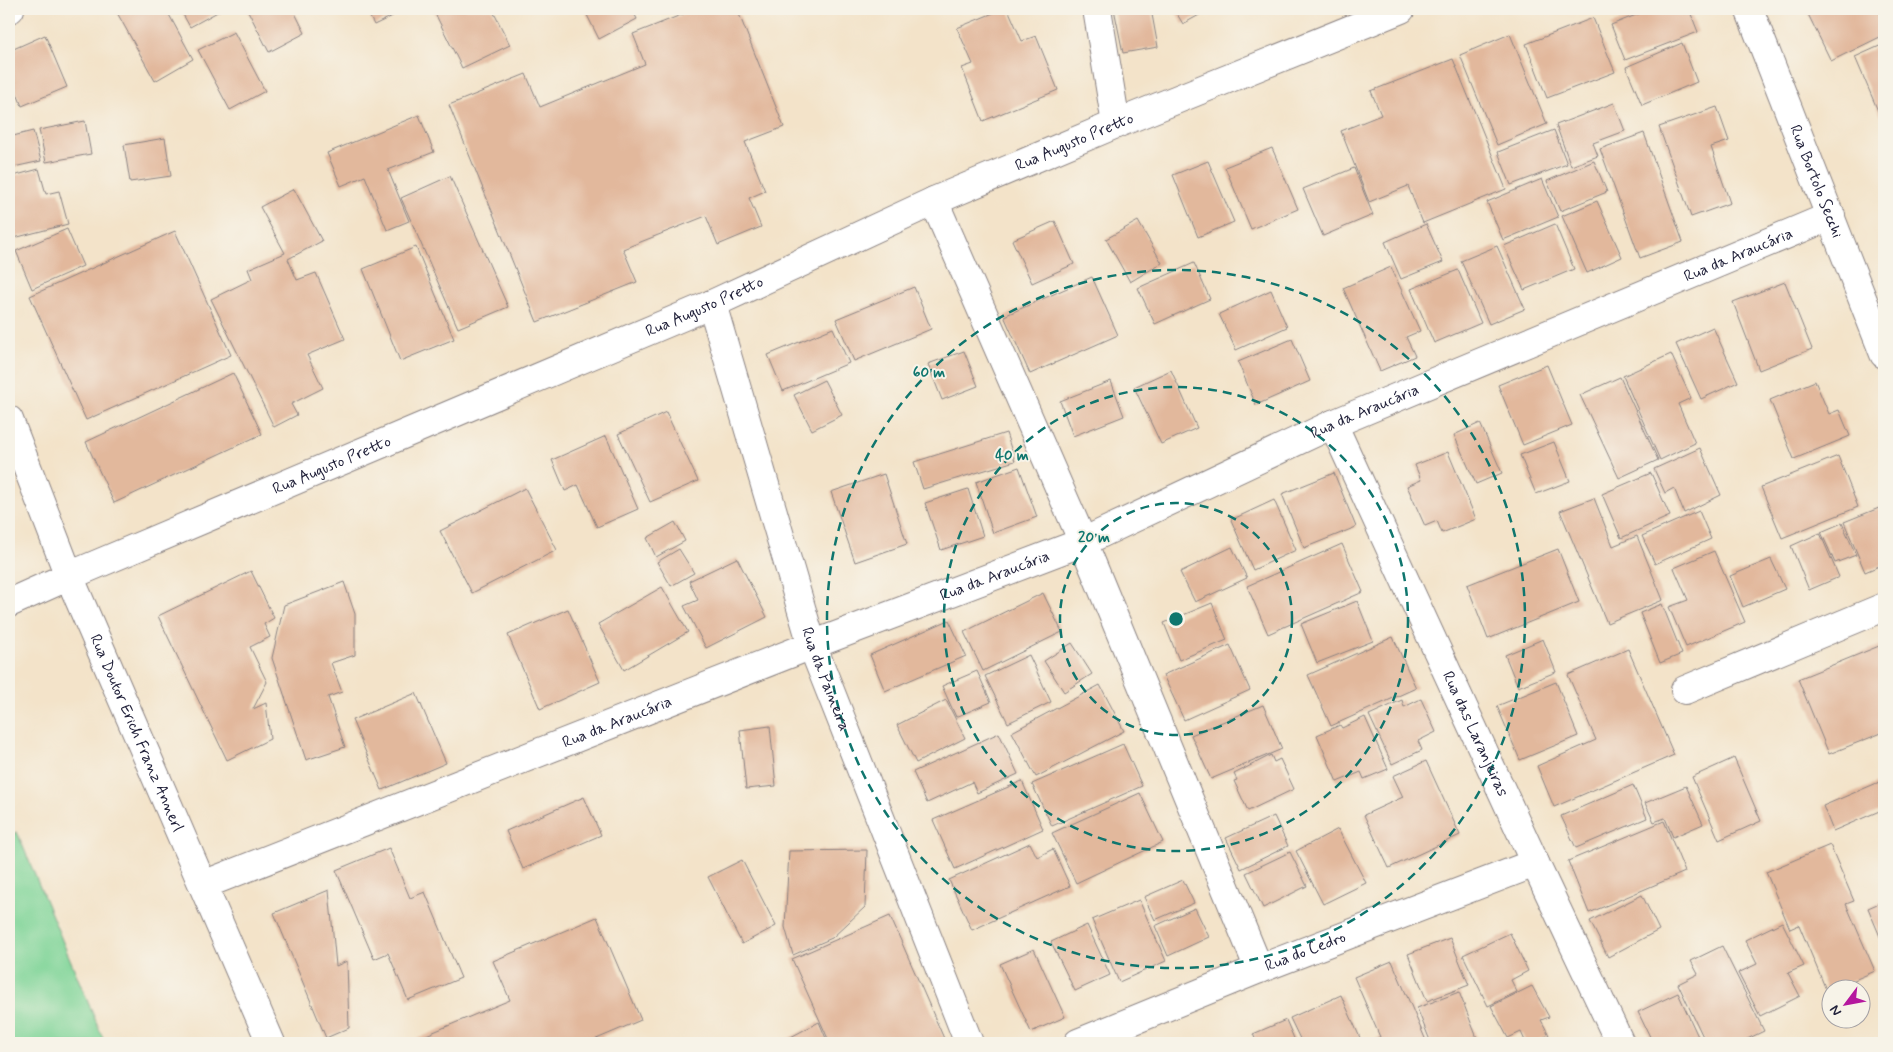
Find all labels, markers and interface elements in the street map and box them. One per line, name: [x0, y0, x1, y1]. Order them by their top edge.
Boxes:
street label: Rua Augusto Pretto: [1012, 107, 1137, 176]
street label: Rua Bortolo Secchi: [1785, 122, 1848, 241]
street label: Rua da Araucária: [1681, 223, 1796, 287]
street label: Rua Augusto Pretto: [642, 271, 767, 341]
text: 60 m: [913, 363, 945, 383]
street label: Rua da Araucária: [1307, 379, 1422, 444]
street label: Rua Augusto Pretto: [269, 430, 394, 499]
text: 40 m: [995, 446, 1029, 466]
text: 20 m: [1078, 528, 1110, 548]
street label: Rua da Araucária: [937, 545, 1053, 606]
centre of rings: [1167, 610, 1185, 628]
street label: Rua da Paineira: [797, 625, 855, 734]
street label: Rua Doutor Erich Franz Annerl: [85, 631, 189, 835]
street label: Rua das Laranjeiras: [1438, 668, 1513, 800]
street label: Rua da Araucária: [559, 691, 675, 753]
street label: Rua do Cedro: [1262, 926, 1349, 976]
north arrow: [1820, 980, 1870, 1030]
text: N: [1826, 1002, 1846, 1019]

